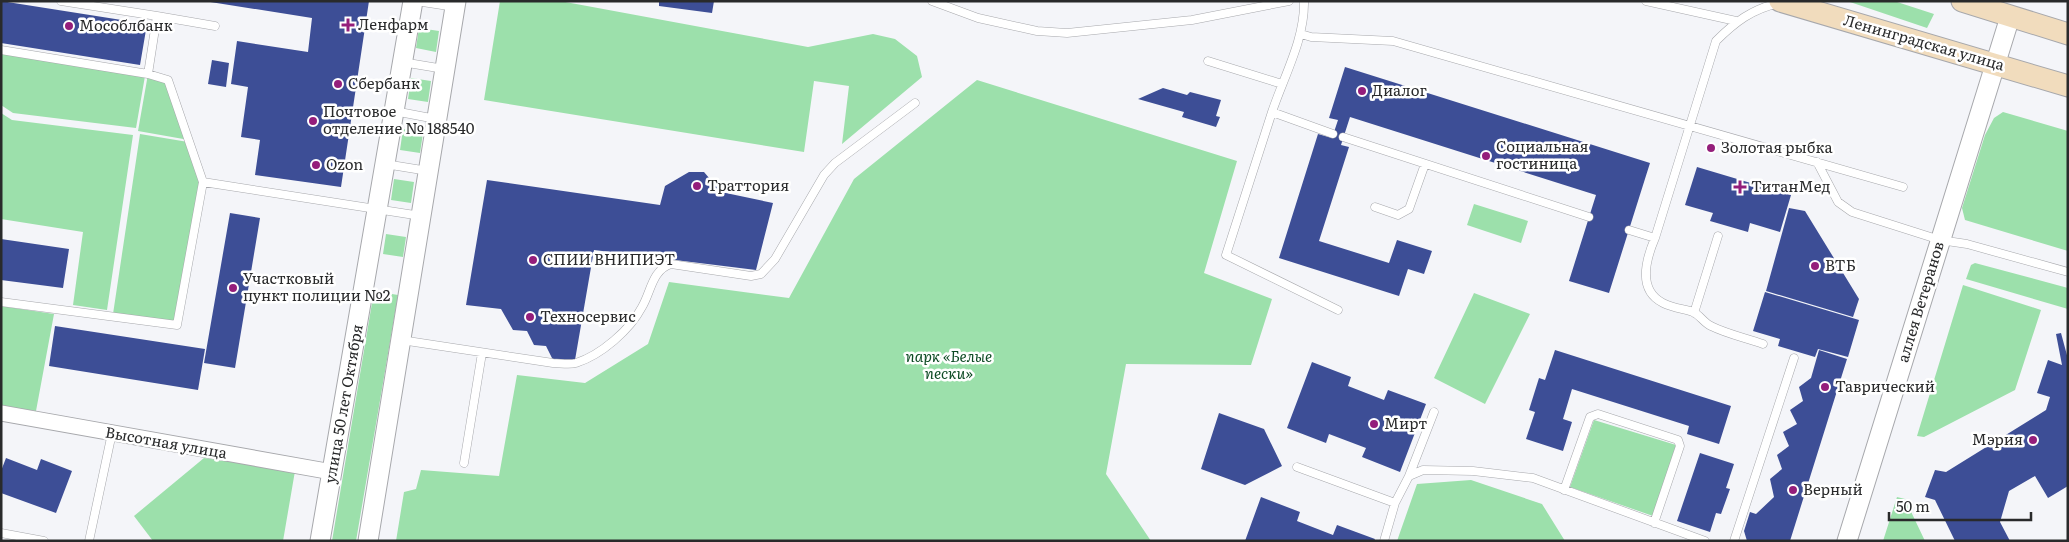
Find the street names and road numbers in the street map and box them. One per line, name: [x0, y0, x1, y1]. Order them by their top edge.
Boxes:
street label: Ленинградская улица: [1841, 8, 2008, 76]
street label: аллея Ветеранов: [1890, 238, 1949, 365]
street label: улица 50 лет Октября: [317, 322, 368, 485]
street label: Высотная улица: [104, 419, 230, 464]

